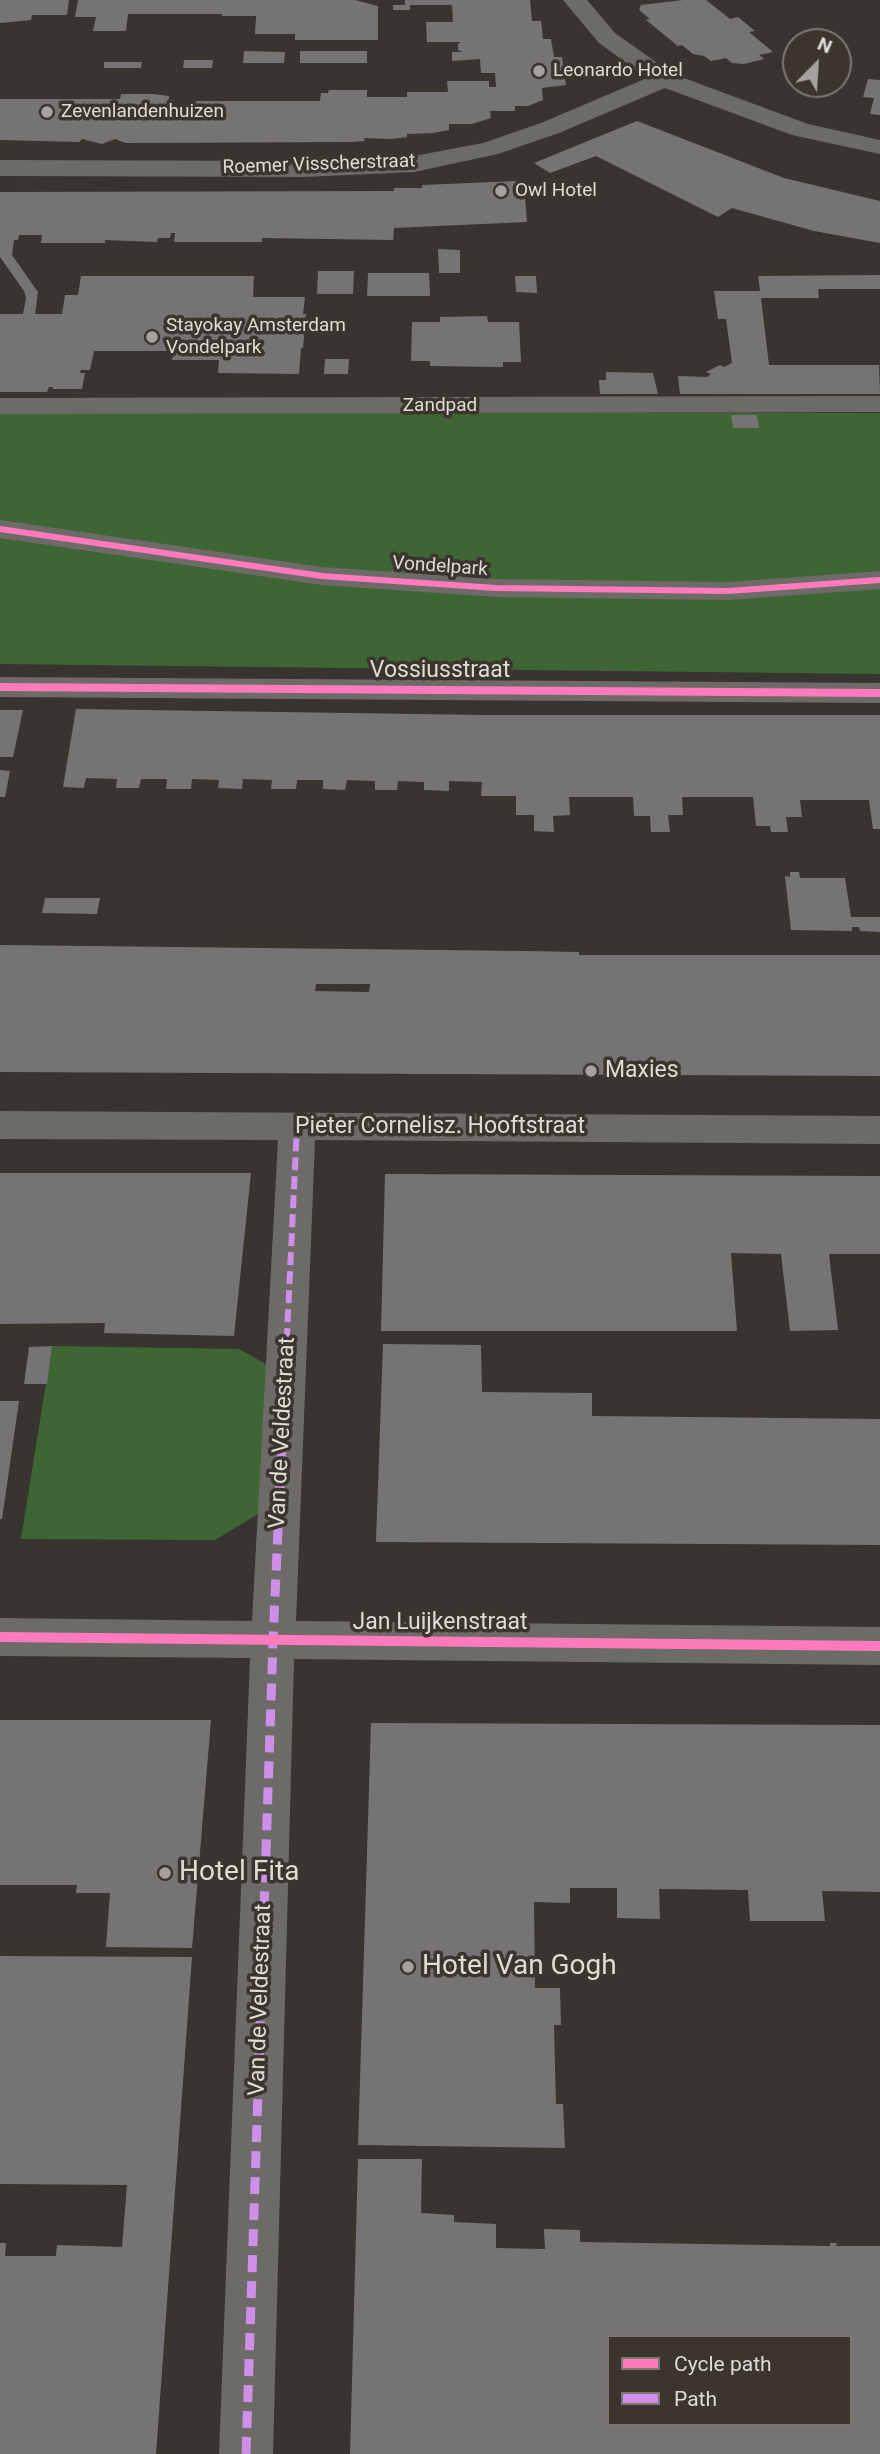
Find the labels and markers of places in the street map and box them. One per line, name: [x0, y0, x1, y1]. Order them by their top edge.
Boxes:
place label: Leonardo Hotel: [553, 60, 683, 82]
marker: Leonardo Hotel: [531, 63, 547, 79]
place label: Zevenlandenhuizen: [61, 101, 224, 123]
marker: Zevenlandenhuizen: [39, 104, 55, 120]
place label: Owl Hotel: [515, 180, 597, 202]
marker: Owl Hotel: [493, 183, 509, 199]
place label: Stayokay Amsterdam Vondelpark: [166, 315, 346, 359]
marker: Stayokay Amsterdam Vondelpark: [144, 329, 160, 345]
place label: Maxies: [605, 1057, 679, 1085]
marker: Maxies: [583, 1063, 599, 1079]
place label: Hotel Fita: [179, 1856, 299, 1890]
marker: Hotel Fita: [157, 1865, 173, 1881]
place label: Hotel Van Gogh: [422, 1950, 617, 1984]
marker: Hotel Van Gogh: [400, 1959, 416, 1975]

